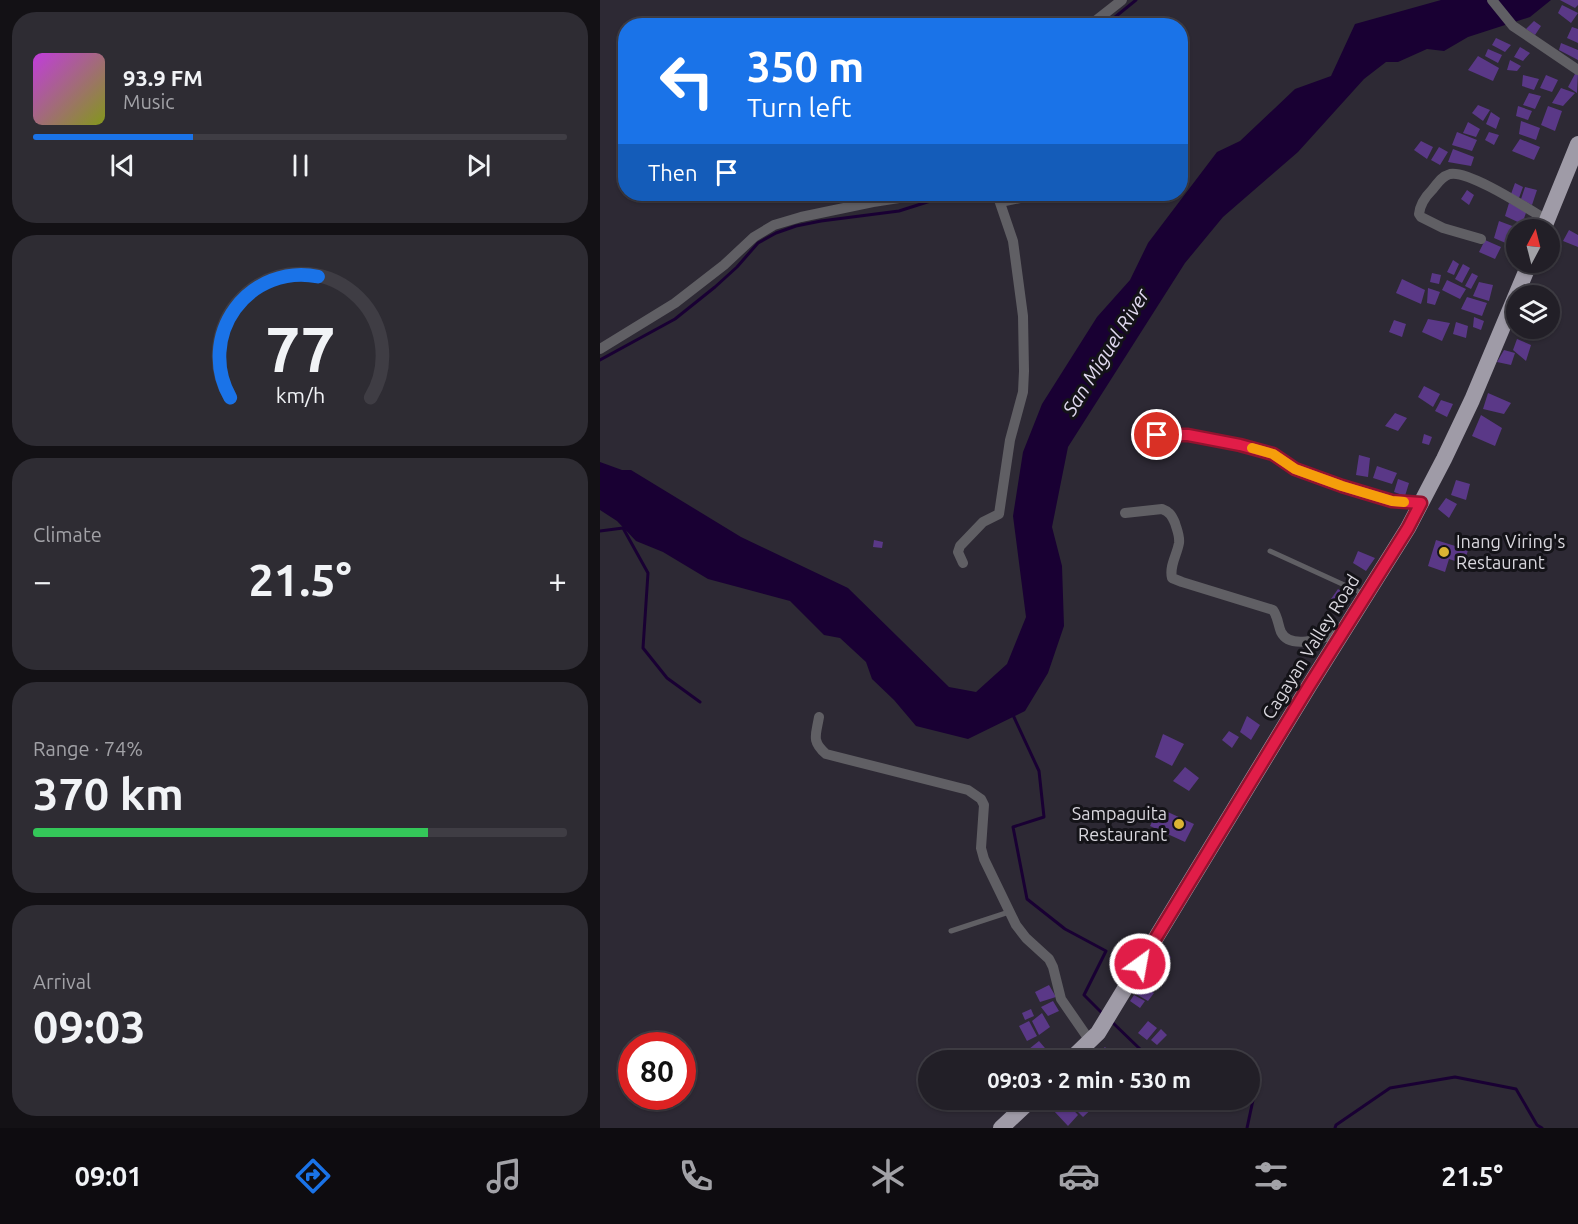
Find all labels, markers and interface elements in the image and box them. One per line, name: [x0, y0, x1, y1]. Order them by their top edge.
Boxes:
icon: left: [648, 42, 726, 120]
text: 350 m: [747, 43, 864, 90]
text: 93.9 FM: [123, 65, 203, 90]
text: Music: [123, 90, 175, 113]
text: Turn left: [747, 92, 851, 122]
icon: previous: [106, 149, 139, 182]
icon: pause: [284, 149, 317, 182]
icon: next: [462, 149, 495, 182]
icon: arrive: [710, 156, 743, 189]
text: Then: [648, 160, 698, 185]
north arrow: [1506, 219, 1560, 273]
map controls: [1506, 219, 1560, 339]
water label: San Miguel River: [1057, 283, 1154, 420]
button: layers: [1506, 285, 1560, 339]
text: 77: [265, 314, 335, 384]
text: km/h: [275, 383, 325, 407]
pin: [1131, 409, 1182, 460]
icon: arrive: [1140, 418, 1173, 451]
text: Climate: [33, 523, 102, 546]
place label: Inang Viring's Restaurant: [1456, 531, 1565, 572]
marker: Inang Viring's Restaurant: [1437, 545, 1451, 559]
text: 21.5°: [248, 554, 352, 605]
text: −: [33, 562, 52, 599]
text: +: [548, 562, 567, 599]
street label: Cagayan Valley Road: [1258, 571, 1363, 722]
text: Range · 74%: [33, 737, 143, 760]
text: 370 km: [33, 768, 184, 819]
place label: Sampaguita Restaurant: [1072, 803, 1167, 844]
marker: Sampaguita Restaurant: [1172, 817, 1186, 831]
position arrow: [1108, 932, 1172, 996]
text: Arrival: [33, 970, 91, 993]
text: 09:03: [33, 1001, 146, 1052]
speed limit sign: 80: [618, 1032, 696, 1110]
text: 09:03 · 2 min · 530 m: [987, 1067, 1191, 1092]
icon: directions: [292, 1155, 334, 1197]
icon: music: [483, 1155, 525, 1197]
icon: phone: [675, 1155, 717, 1197]
icon: climate: [867, 1155, 909, 1197]
icon: car: [1058, 1155, 1100, 1197]
icon: filters: [1250, 1155, 1292, 1197]
text: 09:01: [75, 1161, 142, 1191]
text: 21.5°: [1441, 1161, 1503, 1191]

